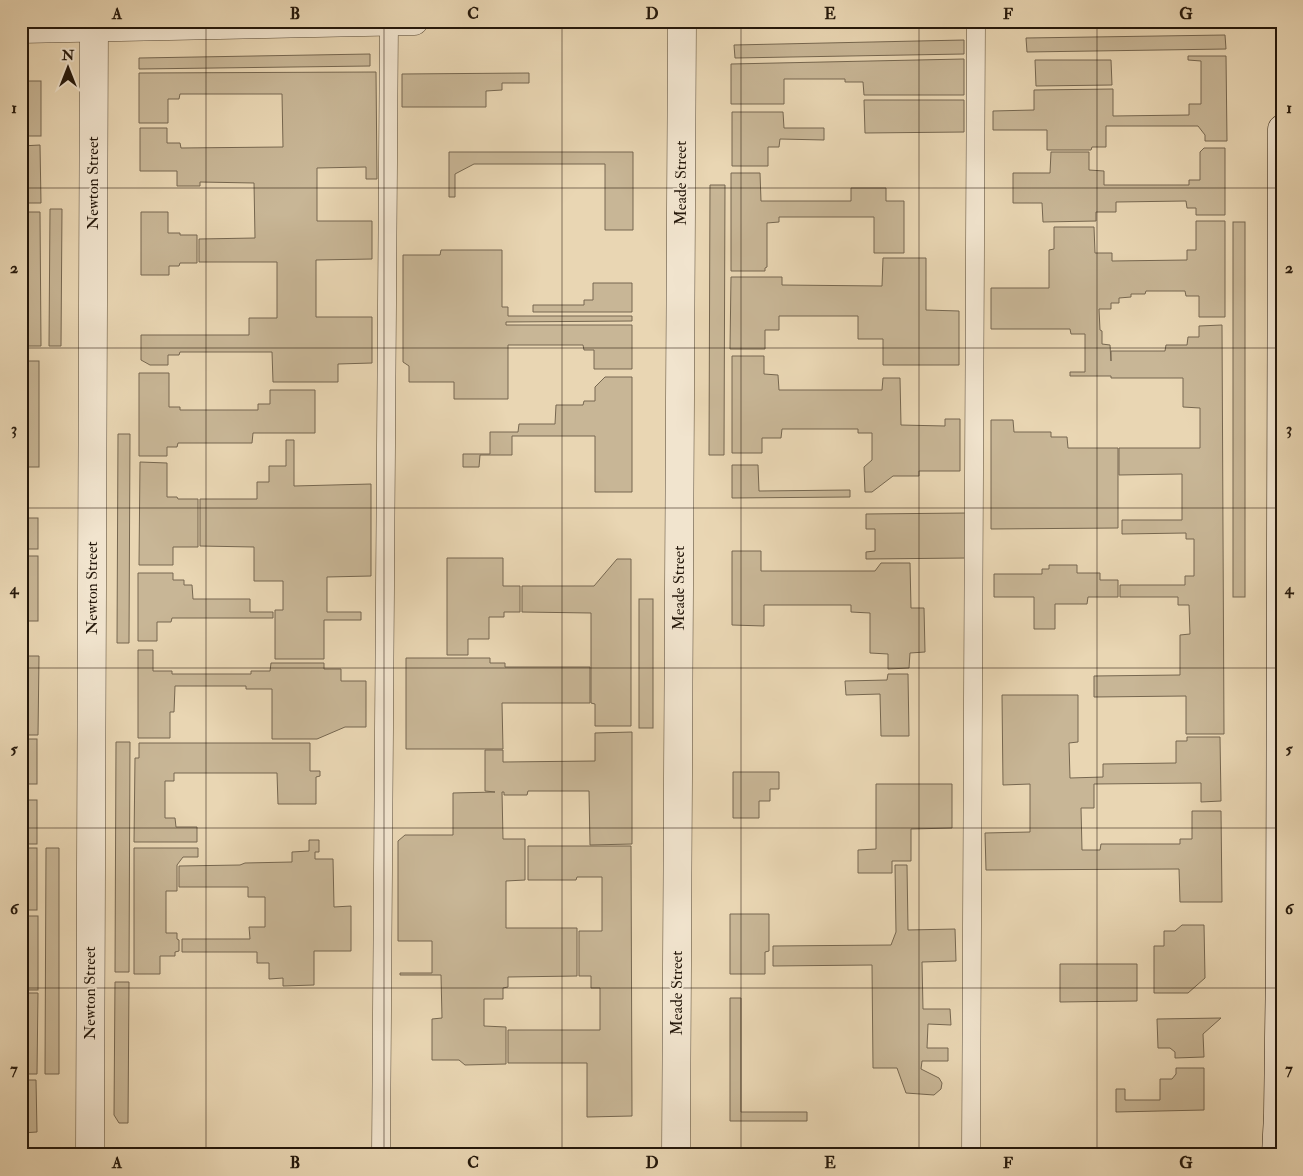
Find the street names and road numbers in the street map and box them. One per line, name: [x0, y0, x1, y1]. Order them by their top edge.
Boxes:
street label: Newton Street: [83, 136, 103, 230]
street label: Meade Street: [671, 141, 691, 225]
street label: Newton Street: [82, 541, 102, 635]
street label: Meade Street: [669, 546, 689, 630]
street label: Newton Street: [80, 946, 100, 1040]
street label: Meade Street: [667, 951, 687, 1035]

